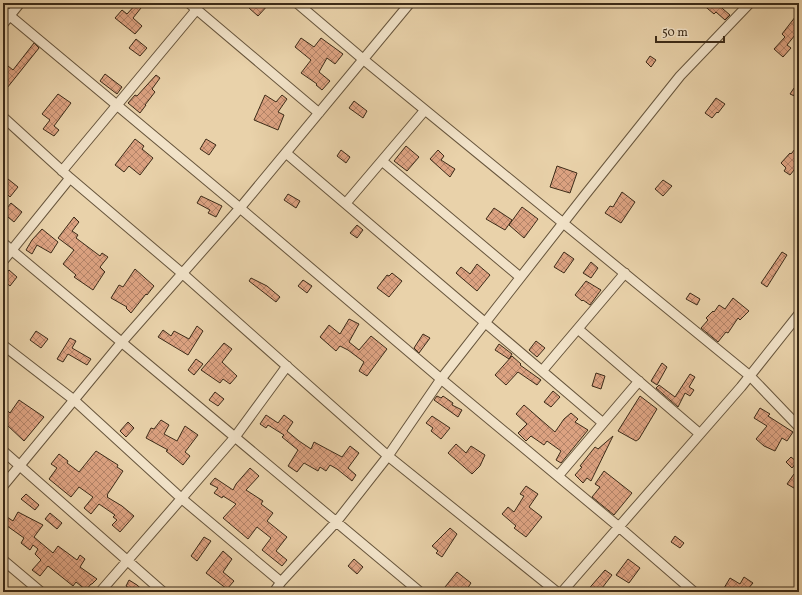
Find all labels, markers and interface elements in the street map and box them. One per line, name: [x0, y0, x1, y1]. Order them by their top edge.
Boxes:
scale bar: [656, 18, 724, 44]
text: 50 m: [662, 25, 688, 41]

